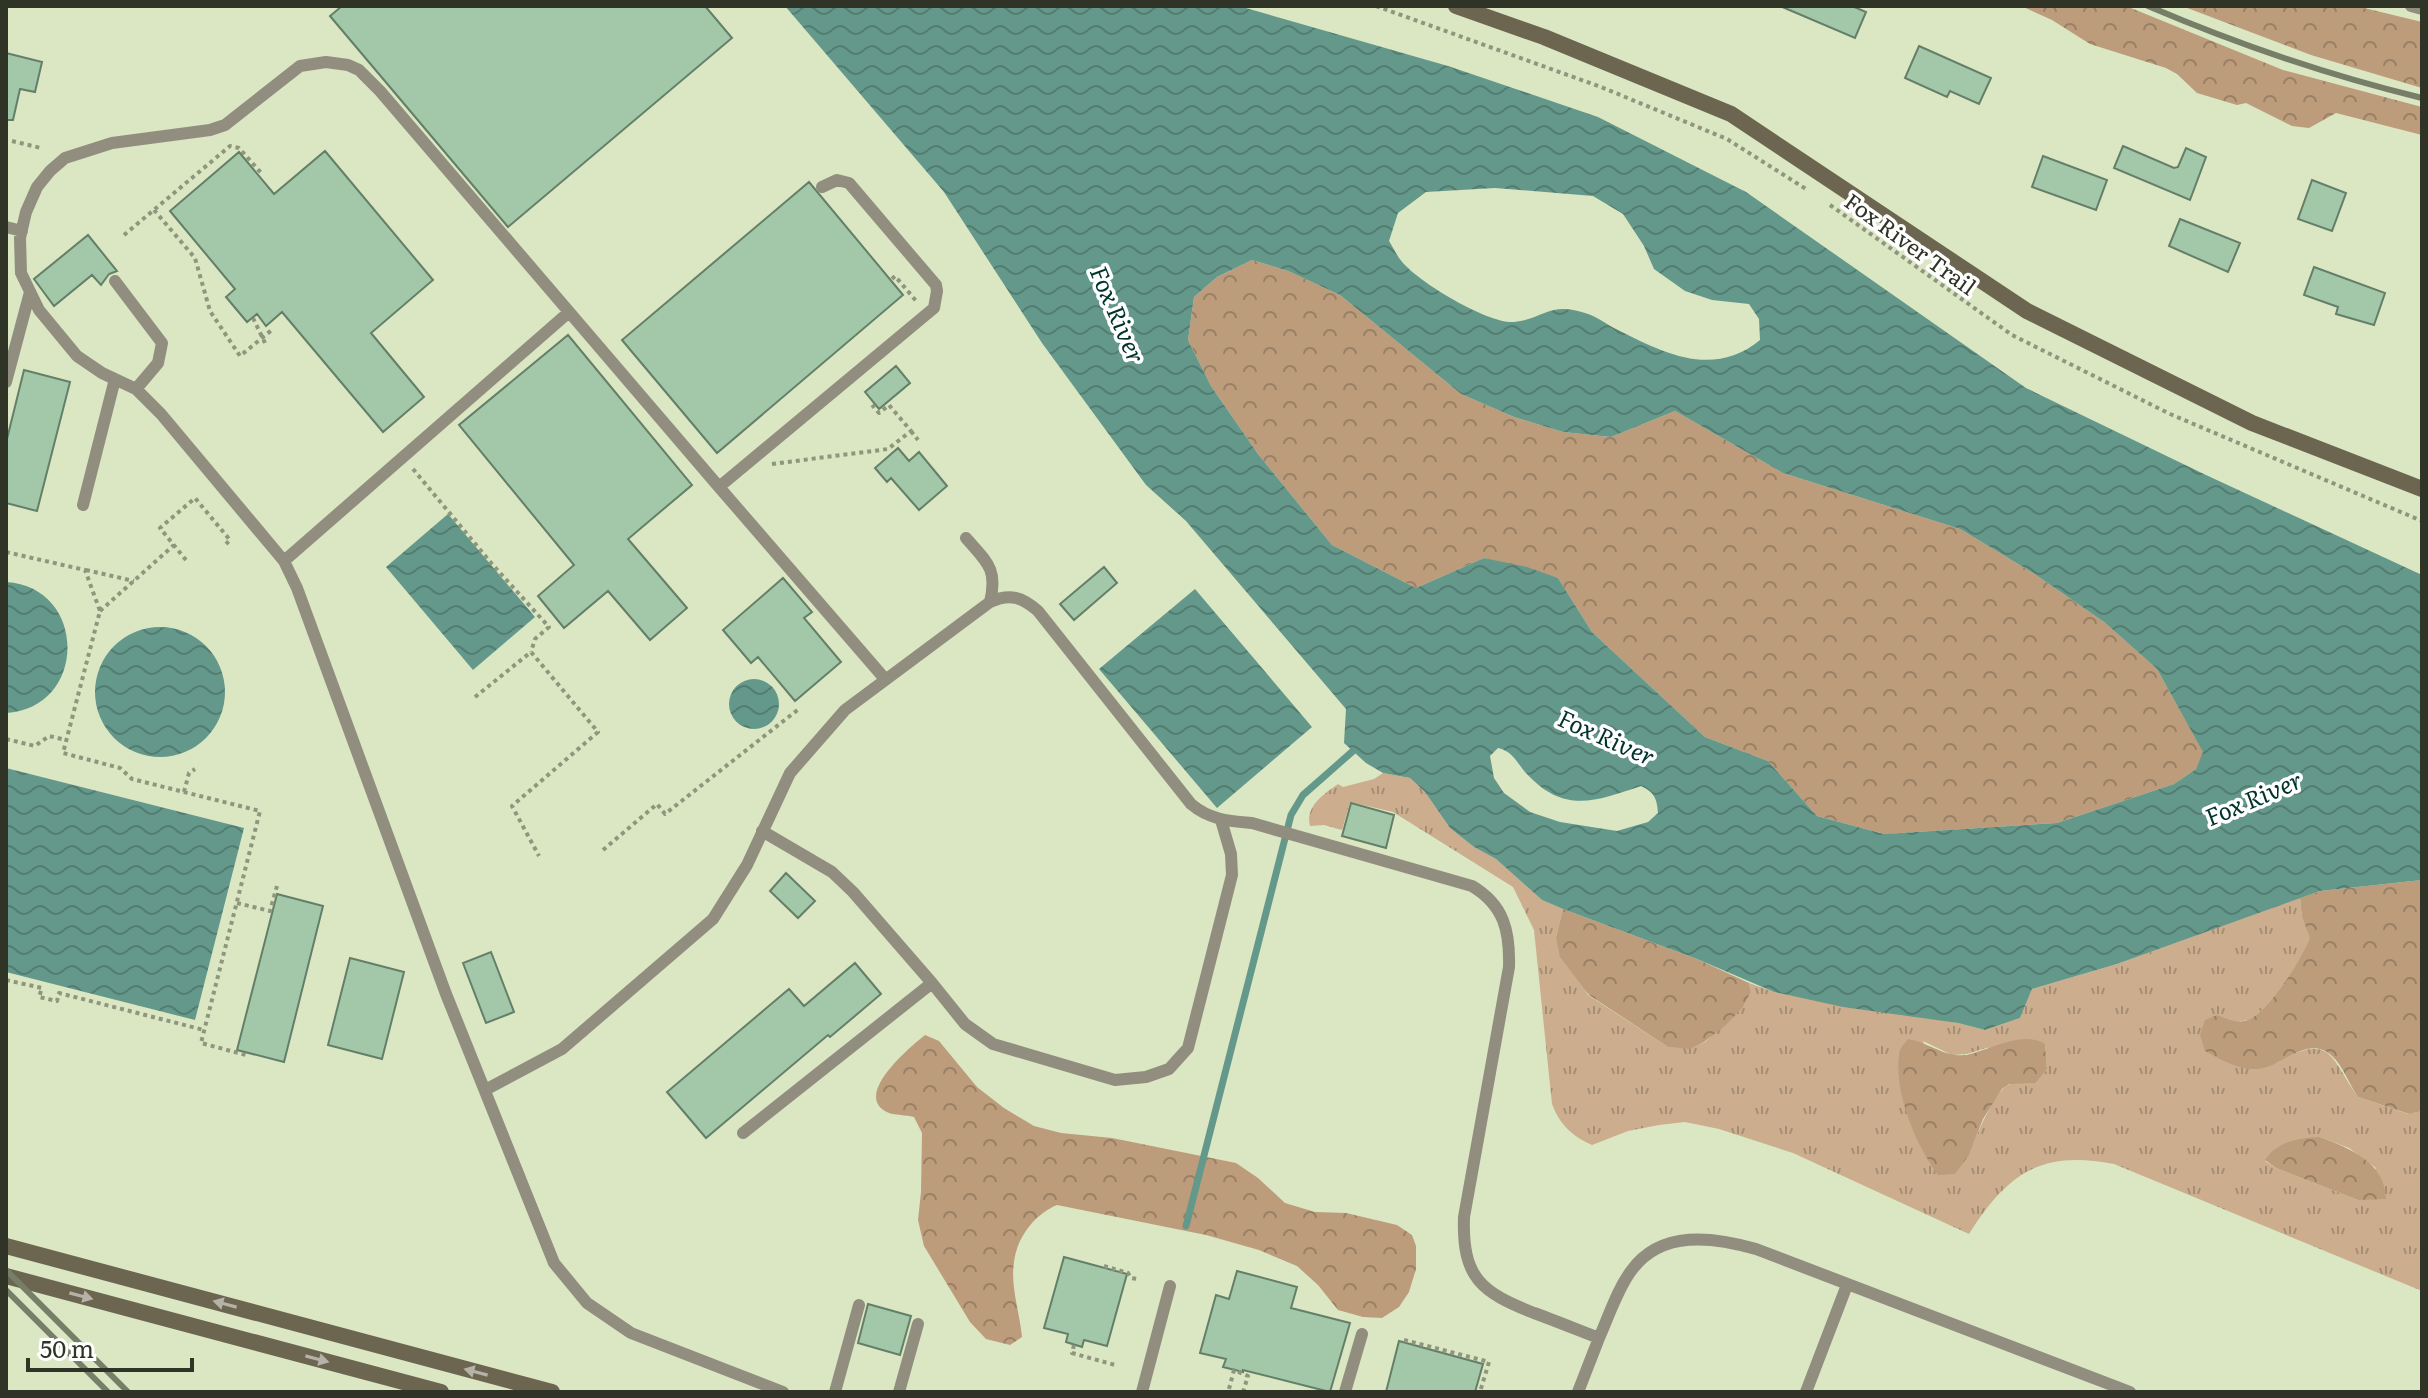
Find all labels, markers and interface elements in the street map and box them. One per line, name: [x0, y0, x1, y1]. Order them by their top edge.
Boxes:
street label: Fox River Trail: [1838, 184, 1984, 302]
water label: Fox River: [1083, 260, 1155, 368]
water label: Fox River: [1553, 699, 1661, 773]
water label: Fox River: [2199, 761, 2307, 833]
one-way arrow: [70, 1290, 94, 1303]
one-way arrow: [213, 1298, 238, 1310]
scale bar: [28, 1322, 192, 1372]
text: 50 m: [40, 1330, 94, 1365]
one-way arrow: [305, 1353, 330, 1365]
one-way arrow: [464, 1365, 489, 1377]

